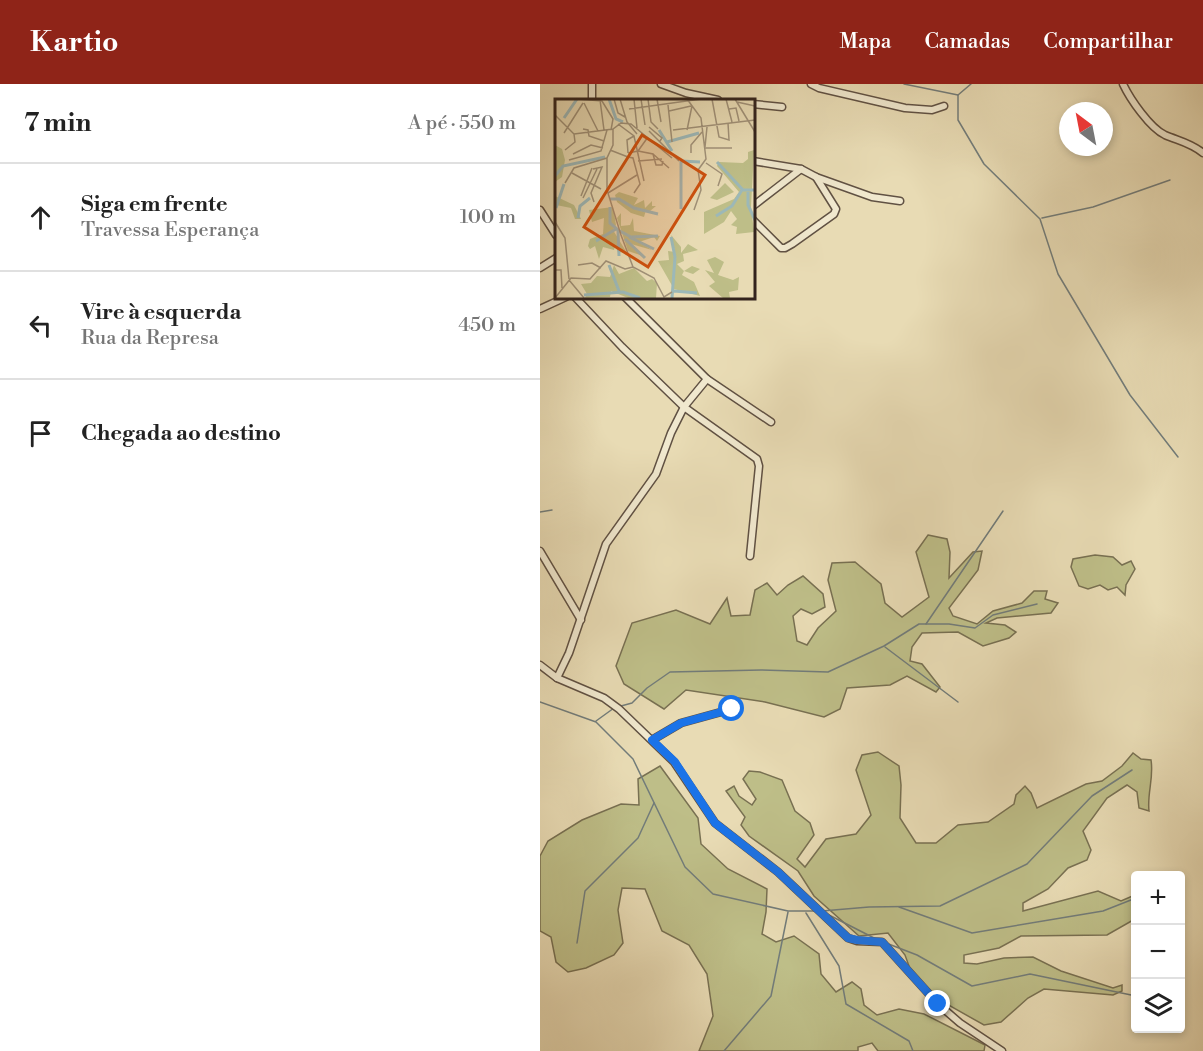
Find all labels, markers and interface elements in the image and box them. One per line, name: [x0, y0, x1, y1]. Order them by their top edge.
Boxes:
text: Kartio: [30, 25, 119, 60]
text: Mapa: [839, 29, 891, 55]
text: Camadas: [924, 29, 1010, 55]
text: Compartilhar: [1043, 29, 1173, 55]
inset map: [555, 99, 754, 298]
north arrow: [1059, 102, 1113, 156]
text: 7 min: [24, 107, 91, 139]
text: A pé · 550 m: [408, 111, 516, 136]
text: Siga em frente: [81, 191, 228, 218]
icon: ahead: [24, 201, 57, 234]
text: 100 m: [460, 205, 516, 230]
text: Travessa Esperança: [81, 218, 259, 243]
text: Vire à esquerda: [81, 299, 241, 326]
icon: left: [24, 309, 57, 342]
text: 450 m: [458, 313, 516, 338]
text: Rua da Represa: [81, 326, 219, 351]
icon: arrive: [24, 417, 57, 450]
text: Chegada ao destino: [81, 420, 281, 447]
route start: [718, 695, 744, 721]
map controls: [1131, 871, 1185, 1033]
button: +: [1131, 871, 1185, 925]
button: −: [1131, 925, 1185, 979]
button: layers: [1131, 979, 1185, 1033]
route end: [924, 990, 950, 1016]

